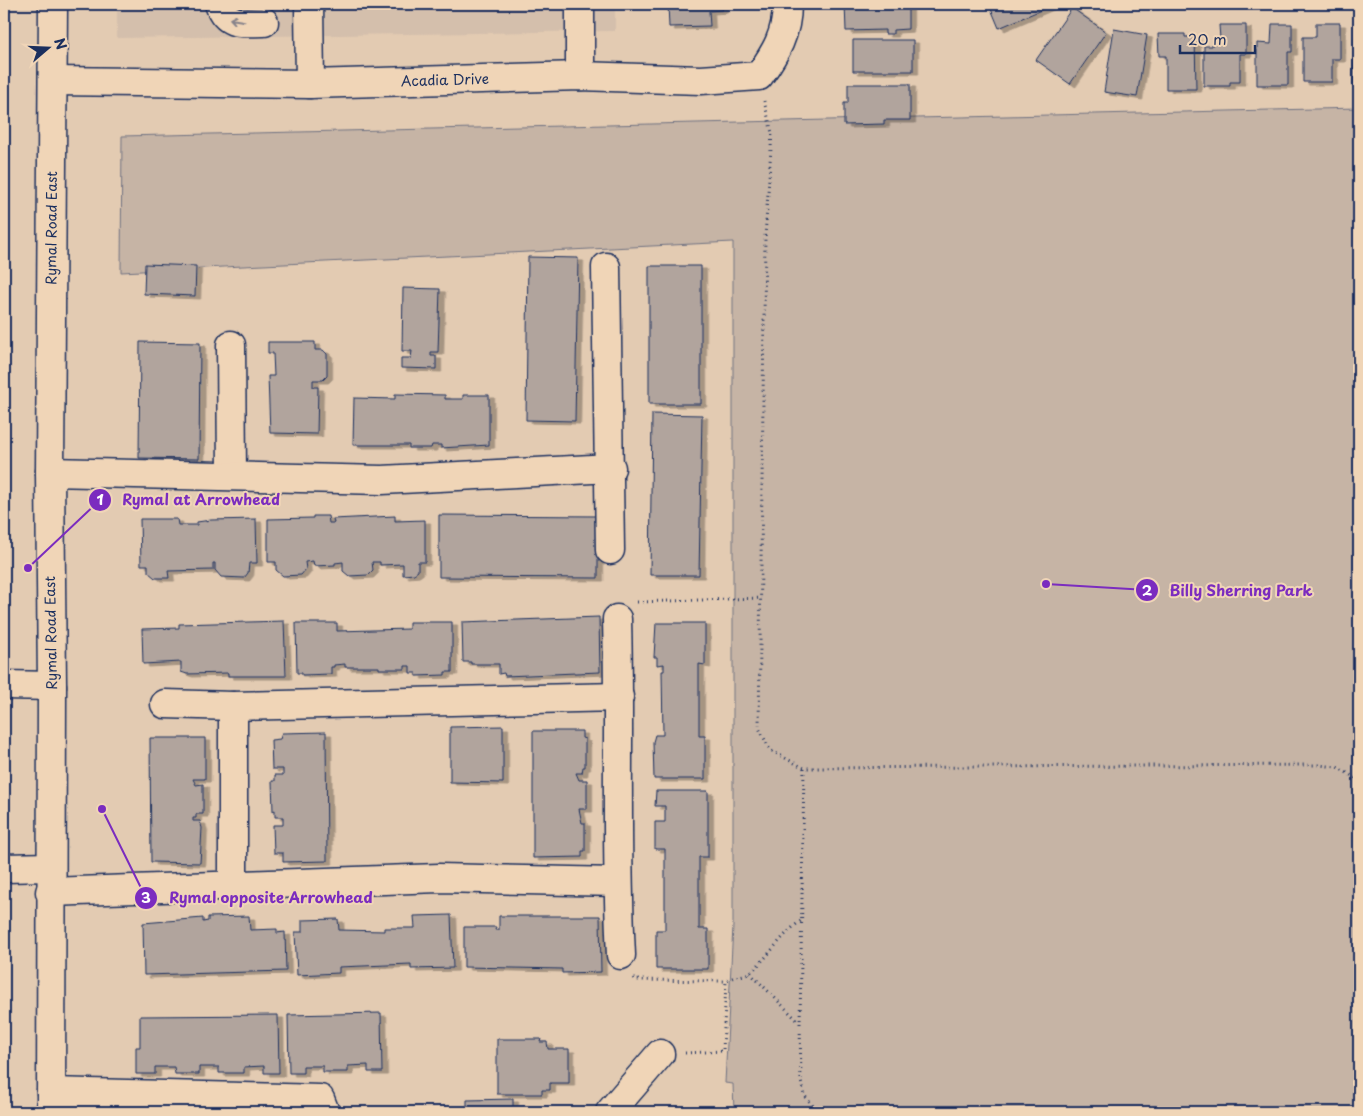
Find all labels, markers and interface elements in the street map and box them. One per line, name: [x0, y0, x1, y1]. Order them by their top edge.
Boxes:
one-way arrow: [229, 15, 245, 25]
north arrow: [22, 22, 72, 72]
scale bar: [1180, 22, 1256, 54]
text: 20 m: [1188, 27, 1227, 50]
text: N: [49, 35, 72, 52]
street label: Acadia Drive: [401, 68, 489, 91]
street label: Rymal Road East: [40, 171, 62, 285]
callout: Rymal at Arrowhead: [87, 485, 290, 515]
text: 1: [96, 487, 104, 510]
text: Rymal at Arrowhead: [122, 487, 280, 510]
callout: Billy Sherring Park: [1135, 575, 1323, 605]
street label: Rymal Road East: [39, 576, 62, 690]
text: 2: [1142, 578, 1153, 601]
text: Billy Sherring Park: [1169, 578, 1313, 601]
callout: Rymal opposite Arrowhead: [133, 883, 383, 913]
text: 3: [141, 885, 151, 908]
text: Rymal opposite Arrowhead: [169, 885, 373, 908]

